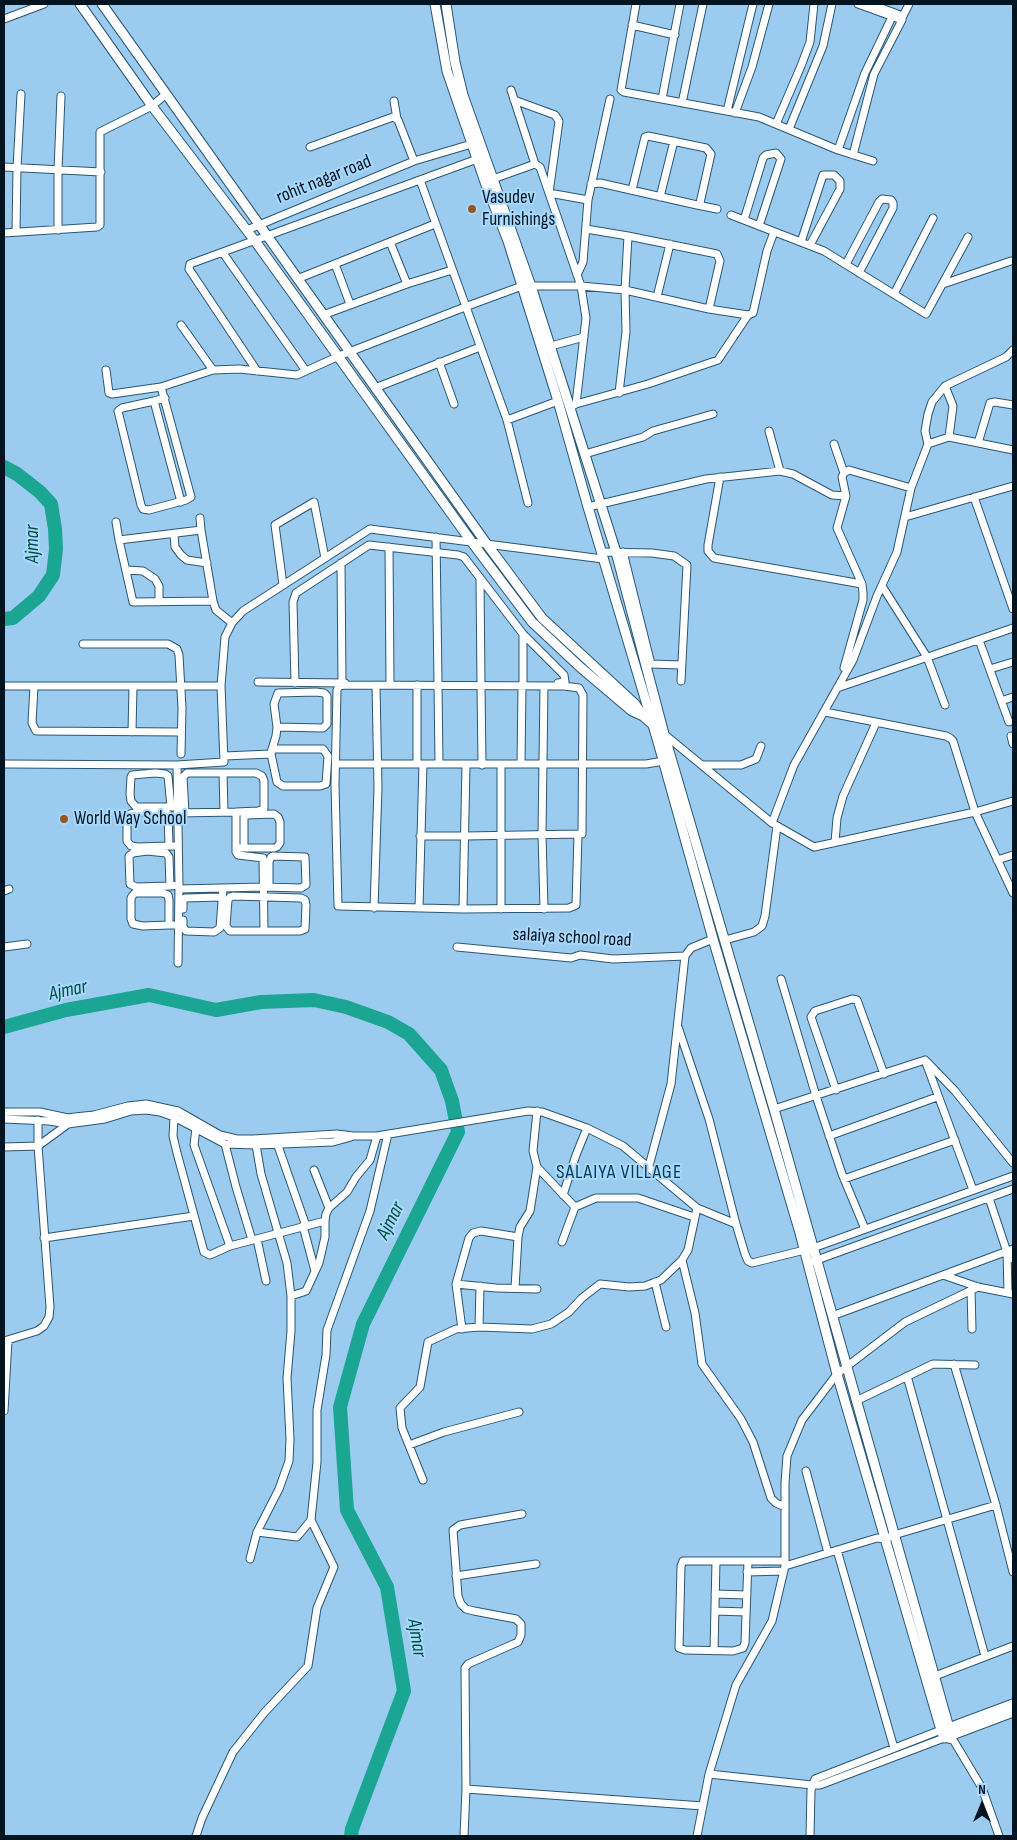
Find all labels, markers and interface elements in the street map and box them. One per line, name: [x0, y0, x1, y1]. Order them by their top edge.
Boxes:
street label: rohit nagar road: [273, 151, 375, 209]
place label: Vasudev Furnishings: [482, 187, 555, 231]
marker: Vasudev Furnishings: [466, 203, 478, 215]
water label: Ajmar: [21, 525, 45, 563]
place label: World Way School: [74, 808, 186, 830]
marker: World Way School: [58, 813, 70, 825]
street label: salaiya school road: [512, 924, 632, 952]
water label: Ajmar: [47, 975, 89, 1007]
district label: SALAIYA VILLAGE: [554, 1161, 684, 1185]
water label: Ajmar: [372, 1198, 410, 1244]
water label: Ajmar: [401, 1617, 431, 1659]
north arrow: [957, 1780, 1007, 1830]
text: N: [978, 1781, 986, 1798]

